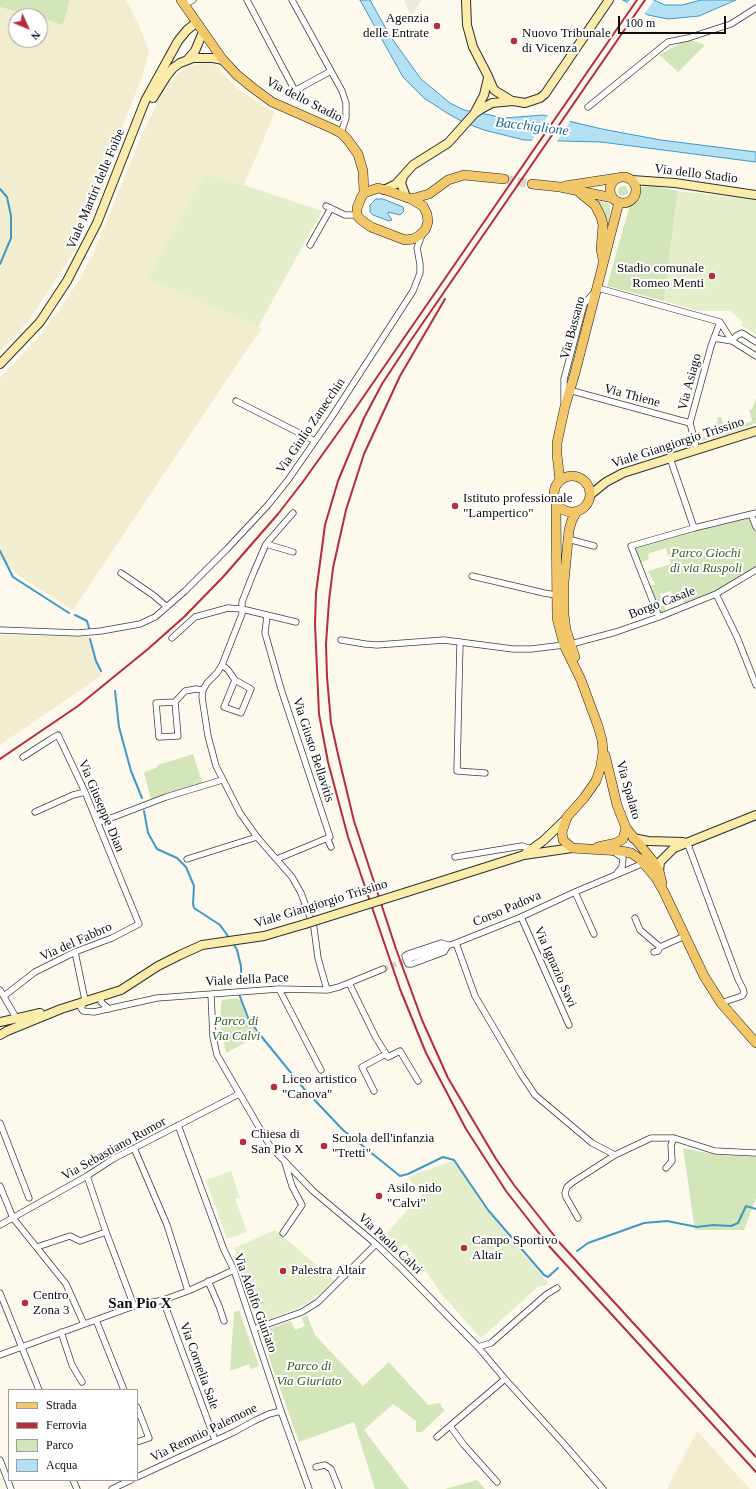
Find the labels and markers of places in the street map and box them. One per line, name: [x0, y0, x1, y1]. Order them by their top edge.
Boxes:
place label: Agenzia delle Entrate: [363, 11, 429, 42]
marker: Agenzia delle Entrate: [432, 21, 442, 31]
place label: Nuovo Tribunale di Vicenza: [522, 26, 611, 57]
marker: Nuovo Tribunale di Vicenza: [509, 36, 519, 46]
place label: Stadio comunale Romeo Menti: [617, 261, 704, 292]
marker: Stadio comunale Romeo Menti: [707, 271, 717, 281]
place label: Istituto professionale "Lampertico": [463, 491, 572, 522]
marker: Istituto professionale "Lampertico": [450, 501, 460, 511]
place label: Liceo artistico "Canova": [282, 1072, 357, 1103]
marker: Liceo artistico "Canova": [269, 1082, 279, 1092]
place label: Chiesa di San Pio X: [251, 1127, 304, 1158]
place label: Scuola dell'infanzia "Tretti": [332, 1131, 434, 1162]
marker: Chiesa di San Pio X: [238, 1137, 248, 1147]
marker: Scuola dell'infanzia "Tretti": [319, 1141, 329, 1151]
place label: Asilo nido "Calvi": [387, 1181, 442, 1212]
marker: Asilo nido "Calvi": [374, 1191, 384, 1201]
place label: Campo Sportivo Altair: [472, 1233, 558, 1264]
marker: Campo Sportivo Altair: [459, 1243, 469, 1253]
place label: Palestra Altair: [291, 1263, 366, 1279]
marker: Palestra Altair: [278, 1266, 288, 1276]
place label: Centro Zona 3: [33, 1288, 69, 1319]
marker: Centro Zona 3: [20, 1298, 30, 1308]

